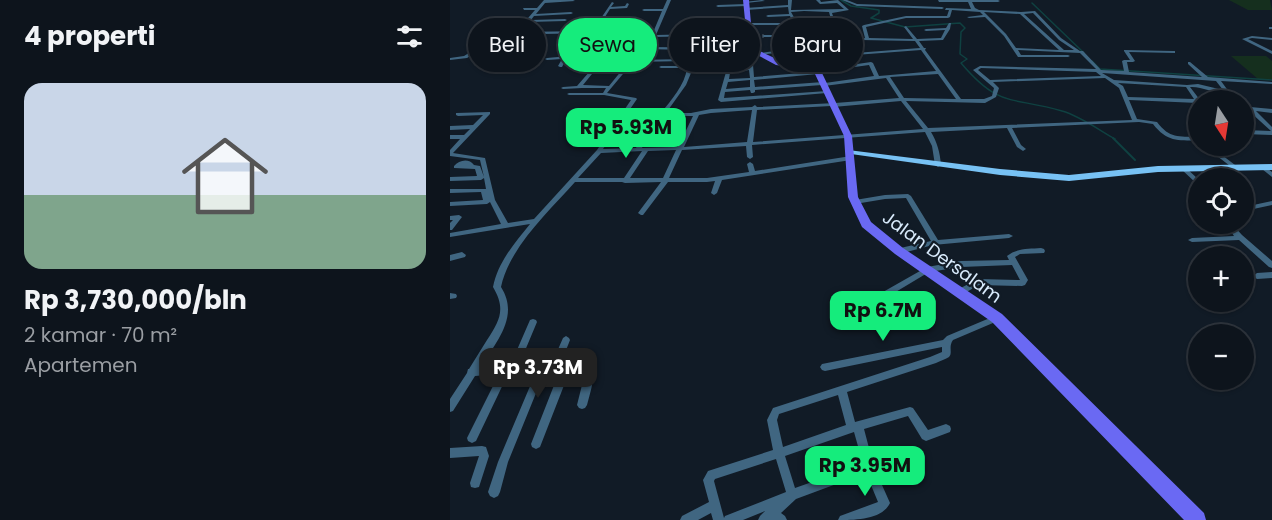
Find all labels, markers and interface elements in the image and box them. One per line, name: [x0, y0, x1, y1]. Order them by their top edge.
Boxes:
text: 4 properti: [24, 18, 155, 54]
chip: Beli: [468, 18, 546, 72]
chip: Sewa: [558, 18, 657, 72]
chip: Filter: [669, 18, 760, 72]
chip: Baru: [772, 18, 863, 72]
icon: filters: [393, 20, 426, 53]
north arrow: [1188, 90, 1254, 156]
map controls: [1188, 90, 1254, 390]
pin: Rp 5.93M: [564, 108, 688, 159]
text: Rp 5.93M: [580, 113, 672, 141]
icon: home: [171, 122, 279, 230]
button: locate: [1188, 168, 1254, 234]
street label: Jalan Dersalam: [878, 205, 1007, 308]
button: +: [1188, 246, 1254, 312]
text: Rp 3,730,000/bln: [24, 282, 247, 318]
pin: Rp 6.7M: [828, 291, 938, 342]
text: Rp 6.7M: [844, 296, 922, 324]
text: 2 kamar · 70 m²: [24, 321, 177, 349]
button: −: [1188, 324, 1254, 390]
pin: Rp 3.73M: [476, 348, 600, 399]
text: Apartemen: [24, 351, 137, 379]
text: Rp 3.73M: [493, 353, 583, 381]
pin: Rp 3.95M: [803, 446, 927, 497]
text: Rp 3.95M: [819, 451, 911, 479]

